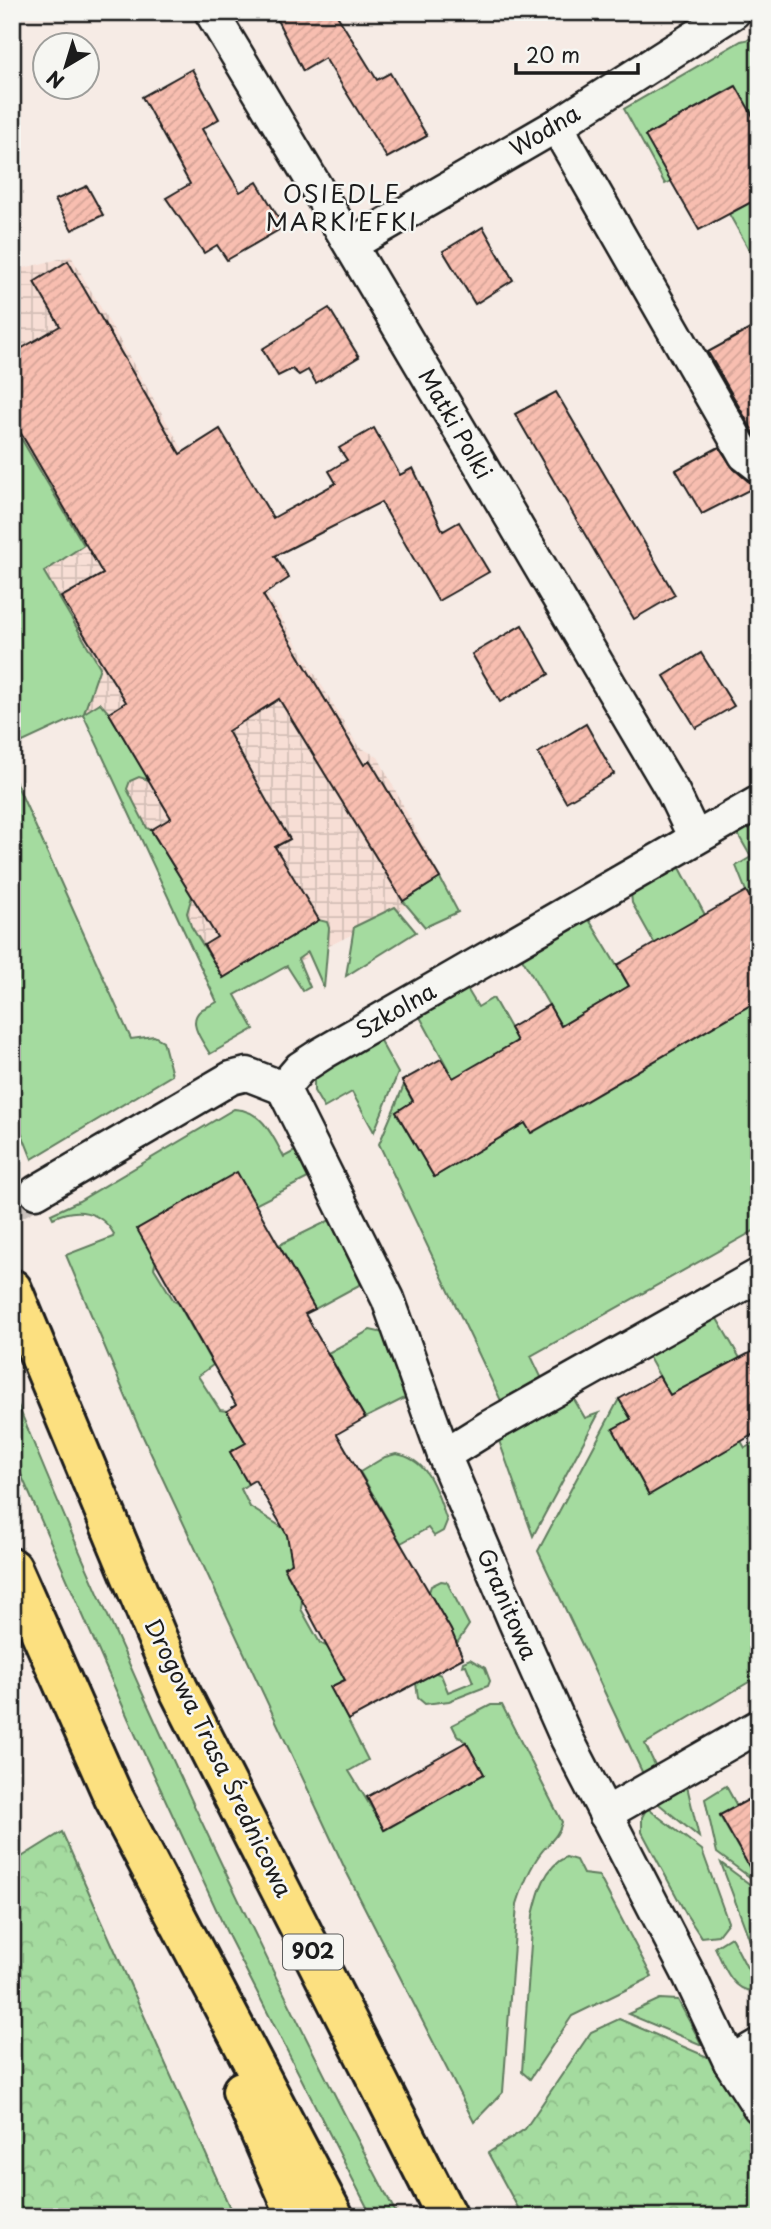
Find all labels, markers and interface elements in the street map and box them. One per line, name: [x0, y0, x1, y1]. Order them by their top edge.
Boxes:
north arrow: [32, 32, 102, 102]
scale bar: [516, 32, 638, 76]
text: 20 m: [526, 38, 580, 70]
text: N: [40, 65, 69, 96]
street label: Wodna: [502, 95, 587, 164]
district label: OSIEDLE MARKIEFKI: [265, 175, 419, 239]
street label: Matki Polki: [410, 361, 502, 485]
street label: Szkolna: [349, 972, 443, 1047]
street label: Granitowa: [469, 1542, 548, 1665]
street label: Drogowa Trasa Średnicowa: [136, 1612, 302, 1903]
road number: 902: [283, 1934, 343, 1969]

